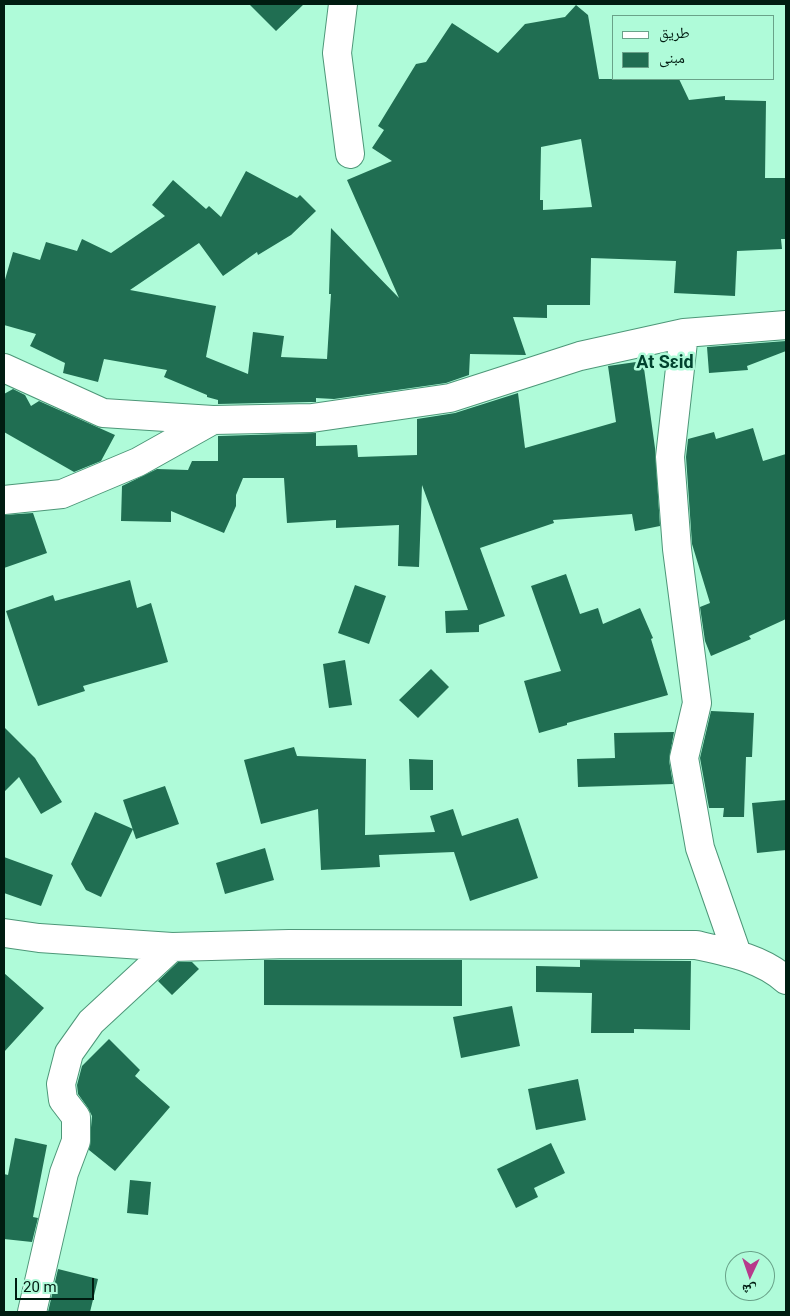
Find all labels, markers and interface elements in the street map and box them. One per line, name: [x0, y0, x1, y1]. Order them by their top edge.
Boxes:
legend: [612, 15, 775, 80]
text: طريق: [659, 24, 690, 42]
text: مبنى: [659, 49, 685, 67]
district label: At Sɛid: [636, 352, 694, 374]
north arrow: [725, 1251, 775, 1301]
scale bar: [18, 1268, 96, 1300]
text: 20 m: [23, 1278, 57, 1296]
text: ش: [741, 1282, 757, 1298]

